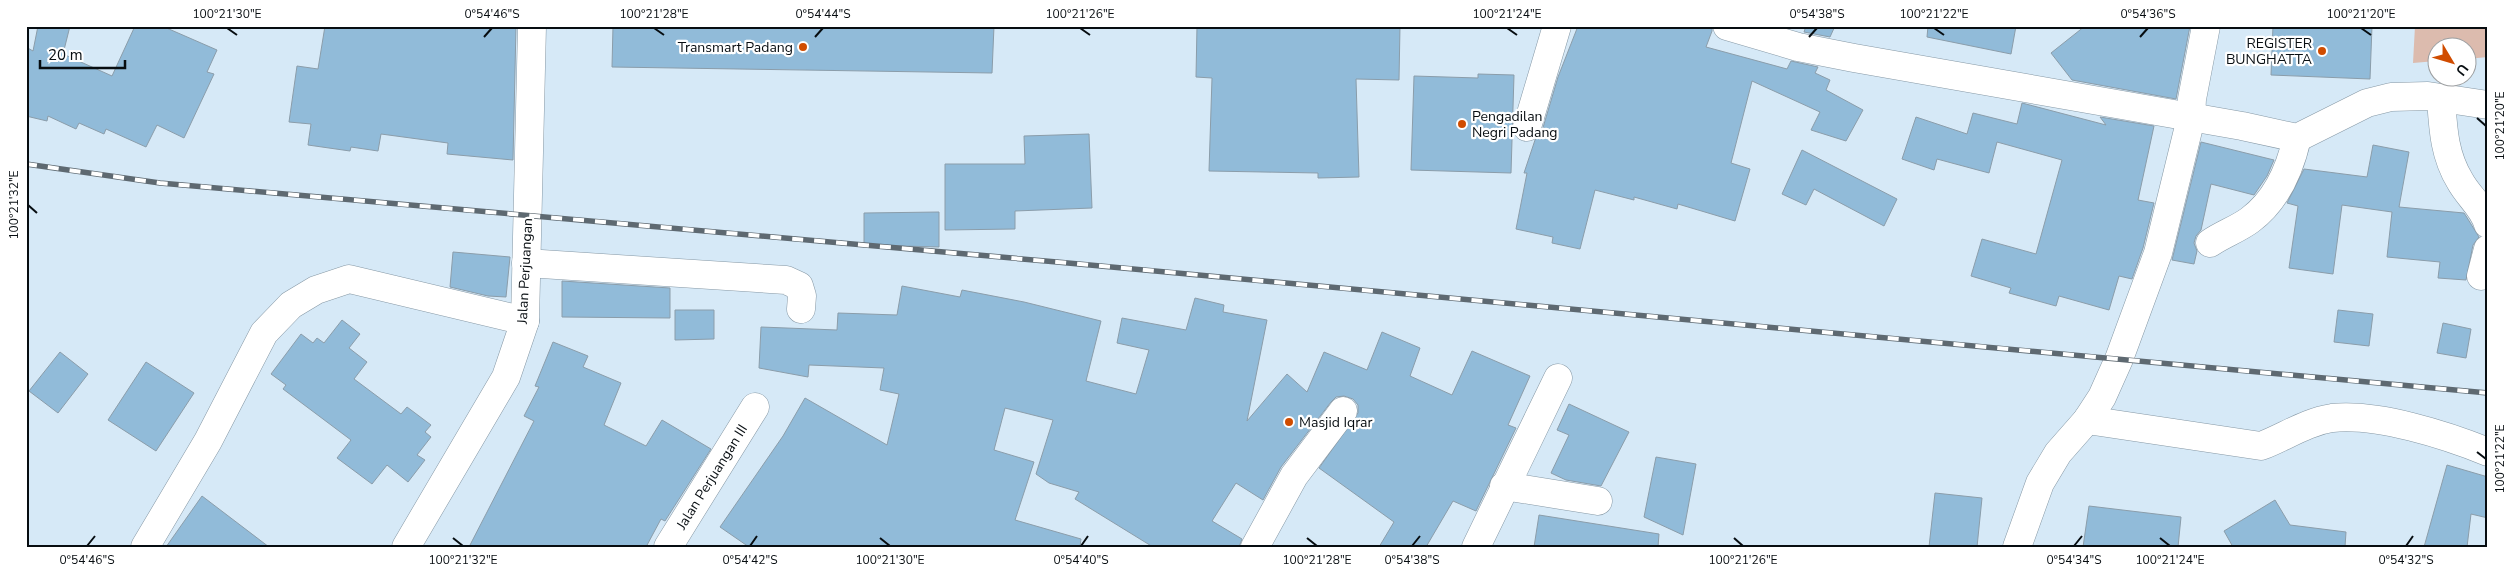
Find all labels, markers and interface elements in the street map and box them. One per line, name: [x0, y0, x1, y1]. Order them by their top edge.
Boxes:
text: 100°21'30"E: [192, 6, 262, 22]
text: 0°54'46"S: [464, 6, 520, 22]
text: 100°21'28"E: [619, 6, 689, 22]
text: 0°54'44"S: [795, 6, 851, 22]
text: 100°21'26"E: [1045, 6, 1115, 22]
text: 100°21'24"E: [1472, 6, 1542, 22]
text: 0°54'38"S: [1789, 6, 1845, 22]
text: 100°21'22"E: [1899, 6, 1969, 22]
text: 0°54'36"S: [2120, 6, 2176, 22]
text: 100°21'20"E: [2326, 6, 2396, 22]
place label: REGISTER BUNGHATTA: [2226, 34, 2312, 69]
scale bar: [40, 38, 125, 70]
place label: Transmart Padang: [678, 38, 793, 57]
north arrow: [2426, 38, 2476, 88]
marker: Transmart Padang: [797, 41, 809, 53]
text: 20 m: [48, 45, 83, 65]
marker: REGISTER BUNGHATTA: [2316, 45, 2328, 57]
text: U: [2451, 60, 2473, 80]
text: 100°21'20"E: [2492, 91, 2508, 161]
place label: Pengadilan Negri Padang: [1472, 107, 1558, 142]
marker: Pengadilan Negri Padang: [1456, 118, 1468, 130]
text: 100°21'32"E: [6, 170, 22, 240]
street label: Jalan Perjuangan: [513, 217, 537, 326]
place label: Masjid Iqrar: [1299, 413, 1373, 432]
marker: Masjid Iqrar: [1283, 416, 1295, 428]
street label: Jalan Perjuangan III: [671, 421, 752, 534]
text: 100°21'22"E: [2492, 424, 2508, 494]
text: 0°54'46"S: [59, 552, 115, 568]
text: 100°21'32"E: [428, 552, 498, 568]
text: 0°54'42"S: [722, 552, 778, 568]
text: 100°21'30"E: [855, 552, 925, 568]
text: 0°54'40"S: [1053, 552, 1109, 568]
text: 100°21'28"E: [1282, 552, 1352, 568]
text: 0°54'38"S: [1384, 552, 1440, 568]
text: 100°21'26"E: [1708, 552, 1778, 568]
text: 0°54'34"S: [2046, 552, 2102, 568]
text: 100°21'24"E: [2135, 552, 2205, 568]
text: 0°54'32"S: [2378, 552, 2434, 568]

